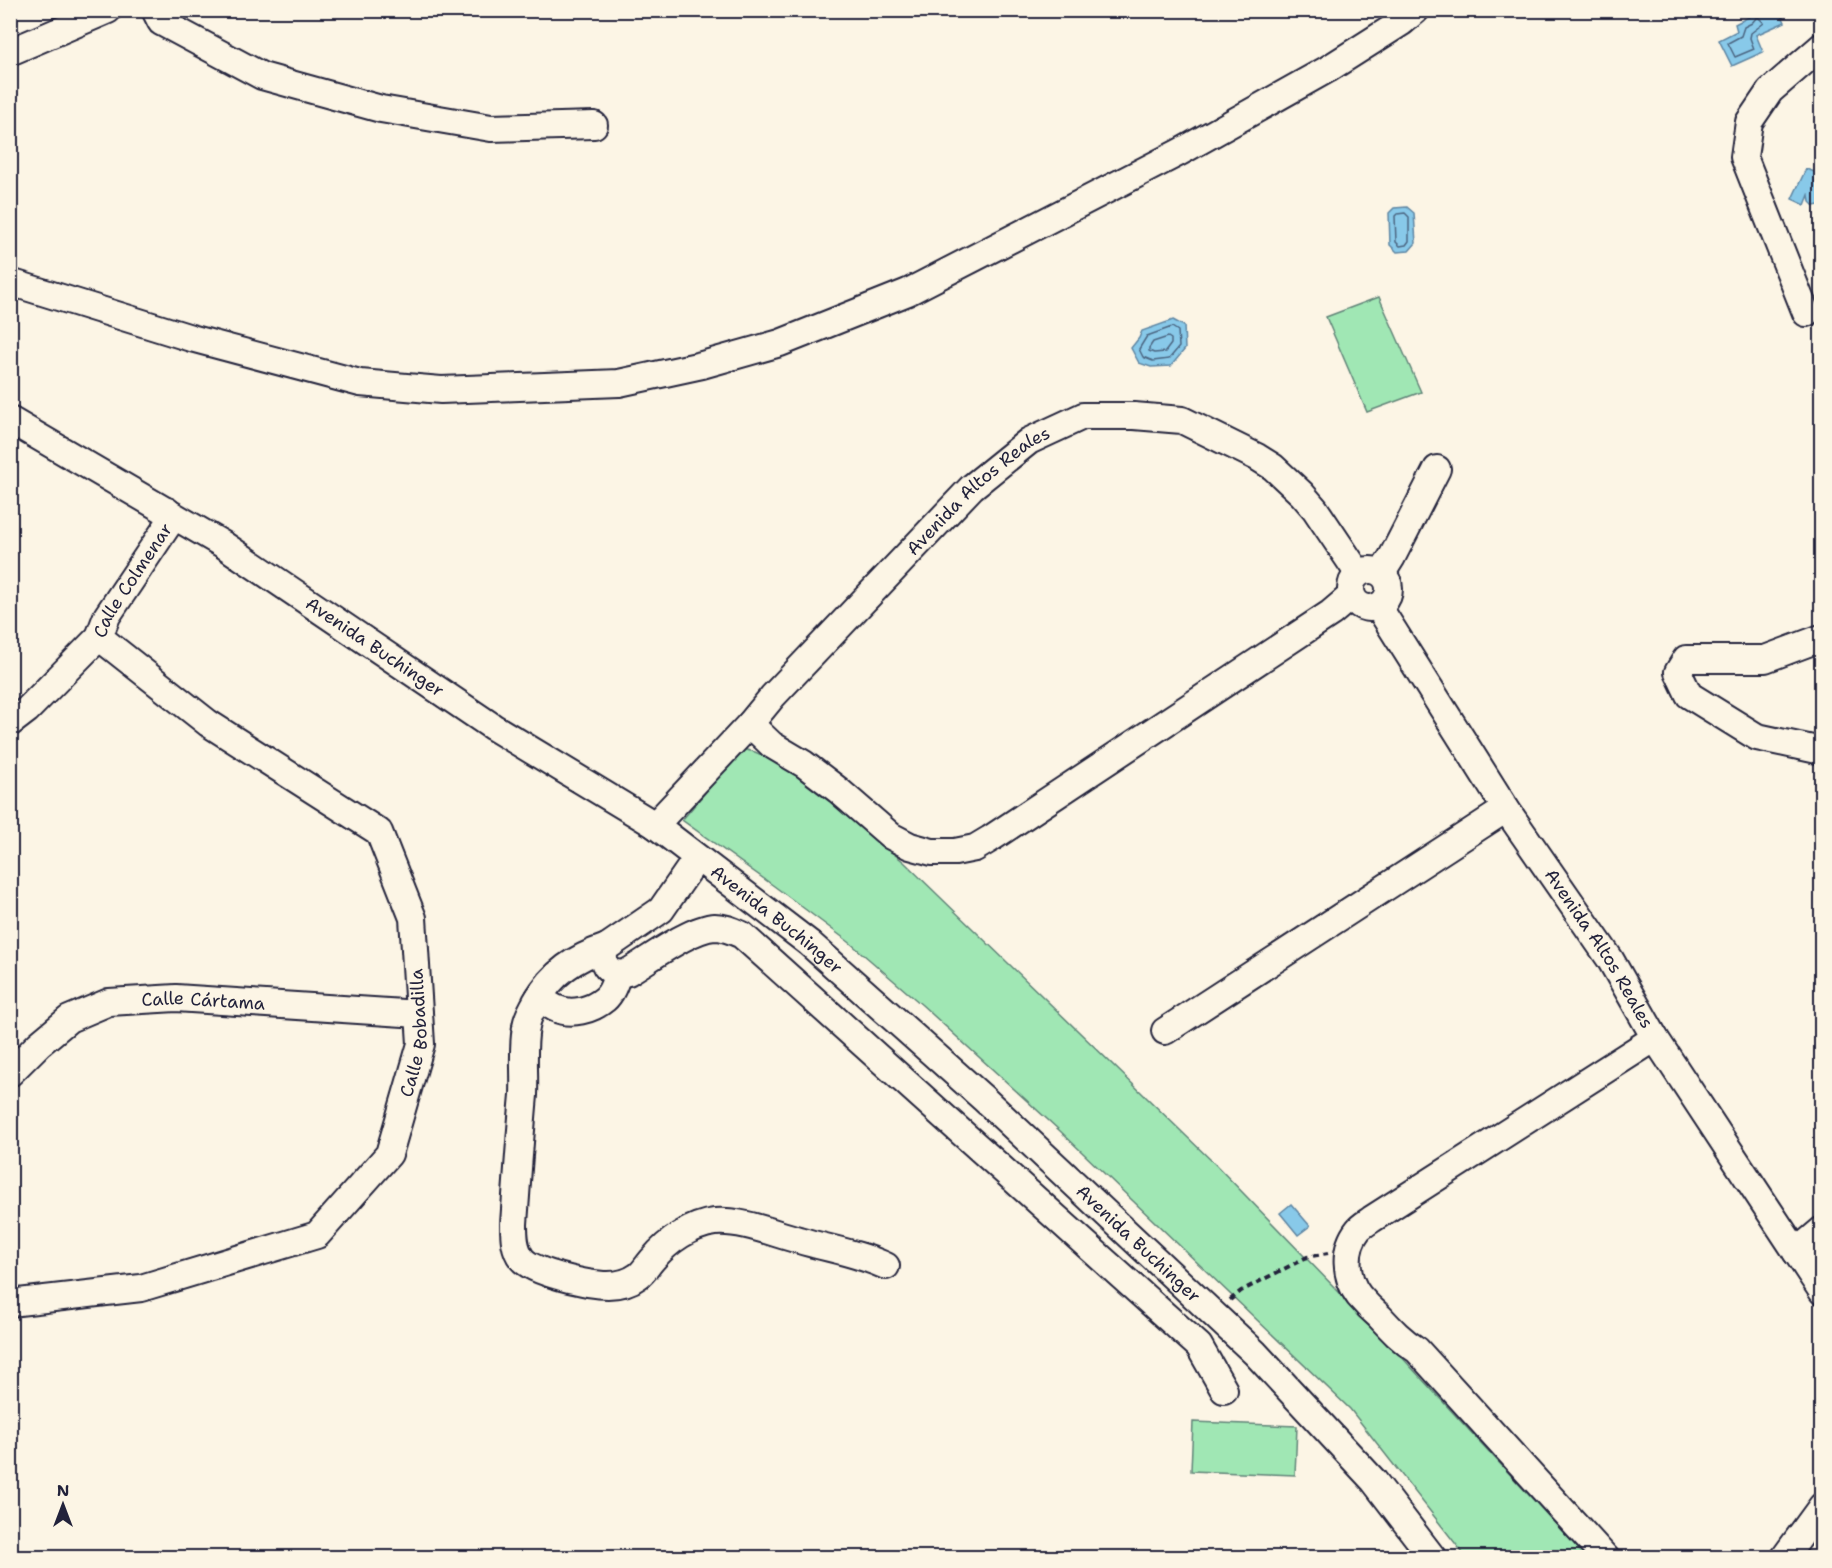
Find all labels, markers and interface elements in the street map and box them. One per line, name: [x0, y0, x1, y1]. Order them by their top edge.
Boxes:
street label: Avenida Altos Reales: [901, 421, 1054, 561]
street label: Calle Colmenar: [88, 518, 178, 641]
street label: Avenida Buchinger: [301, 592, 449, 702]
street label: Avenida Buchinger: [706, 860, 848, 979]
street label: Avenida Altos Reales: [1539, 864, 1659, 1033]
street label: Calle Bobadilla: [394, 968, 434, 1100]
street label: Calle Cártama: [141, 986, 266, 1016]
street label: Avenida Buchinger: [1071, 1179, 1206, 1308]
north arrow: [33, 1475, 93, 1535]
text: N: [57, 1480, 69, 1501]

